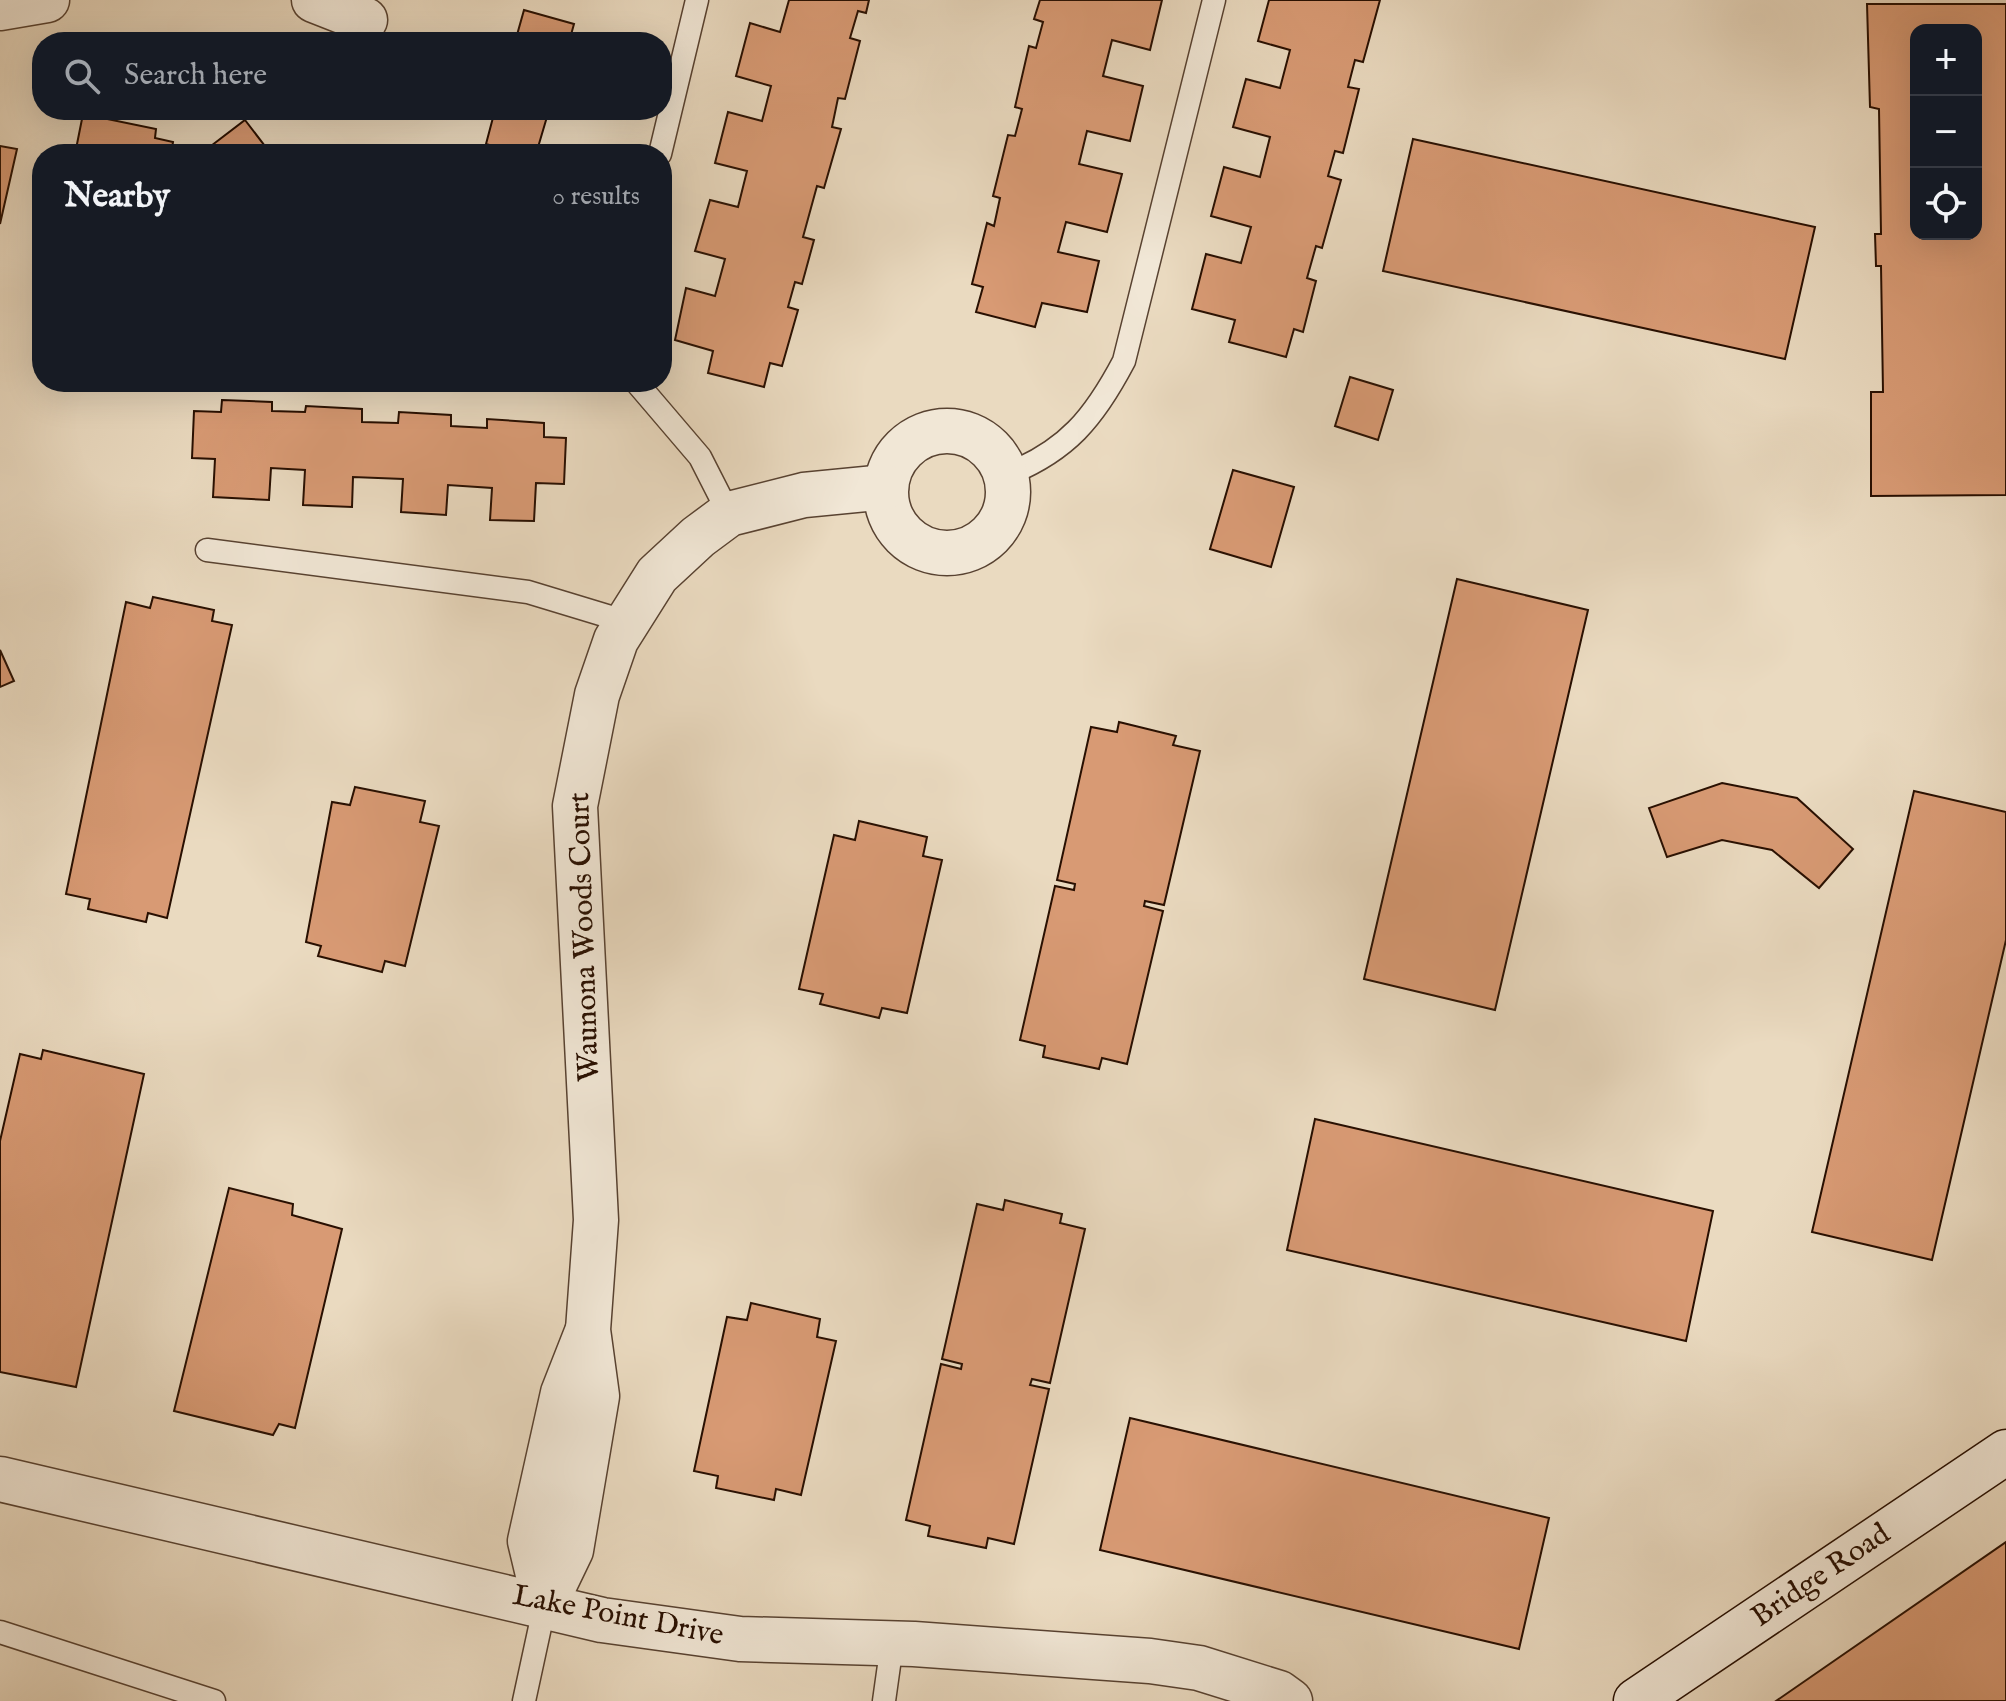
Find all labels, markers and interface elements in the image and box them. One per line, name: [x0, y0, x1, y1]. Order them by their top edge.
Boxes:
map controls: [1910, 24, 1982, 240]
button: +: [1910, 24, 1982, 96]
search box: [32, 32, 672, 120]
icon: search: [60, 54, 104, 98]
text: Search here: [124, 57, 267, 95]
button: −: [1910, 96, 1982, 168]
button: locate: [1910, 168, 1982, 240]
text: Nearby: [64, 175, 170, 218]
text: 0 results: [552, 180, 640, 213]
street label: Waunona Woods Court: [561, 792, 609, 1082]
street label: Bridge Road: [1744, 1515, 1898, 1636]
street label: Lake Point Drive: [509, 1577, 727, 1655]

